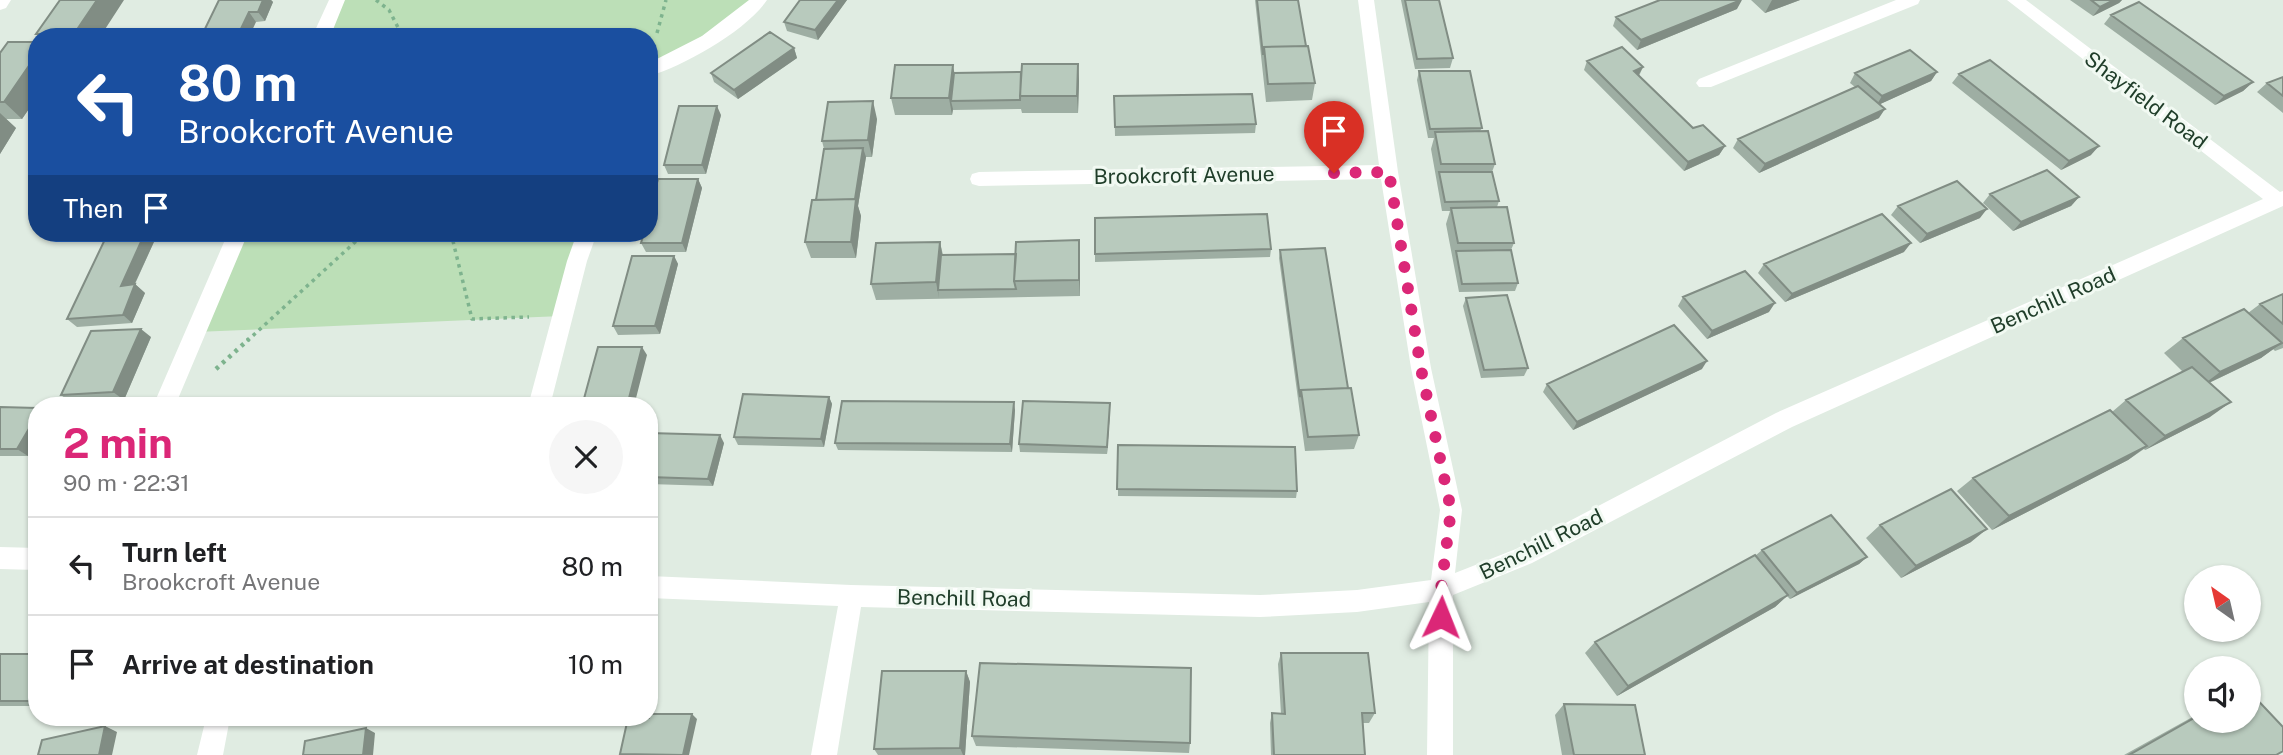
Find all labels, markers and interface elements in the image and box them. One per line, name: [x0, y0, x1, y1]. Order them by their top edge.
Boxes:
street label: Shayfield Road: [2080, 46, 2212, 154]
text: 80 m: [178, 54, 297, 112]
icon: left: [63, 56, 154, 147]
pin: [1304, 101, 1364, 173]
icon: arrive: [1315, 112, 1353, 150]
text: Brookcroft Avenue: [178, 113, 454, 150]
street label: Brookcroft Avenue: [1093, 161, 1275, 189]
icon: arrive: [137, 189, 175, 227]
text: Then: [63, 193, 123, 224]
street label: Benchill Road: [1987, 261, 2119, 339]
text: 2 min: [63, 418, 173, 467]
button: close: [549, 420, 623, 494]
text: 90 m · 22:31: [63, 469, 190, 496]
street label: Benchill Road: [1475, 503, 1607, 585]
text: Turn left: [122, 537, 227, 568]
icon: left: [63, 547, 101, 585]
text: 80 m: [562, 551, 623, 582]
north arrow: [2184, 565, 2261, 642]
map controls: [2184, 565, 2261, 733]
text: Brookcroft Avenue: [122, 568, 320, 595]
position arrow: [1404, 580, 1478, 654]
street label: Benchill Road: [897, 584, 1031, 612]
icon: arrive: [63, 645, 101, 683]
text: Arrive at destination: [122, 649, 374, 680]
text: 10 m: [568, 649, 623, 680]
button: sound: [2184, 656, 2261, 733]

